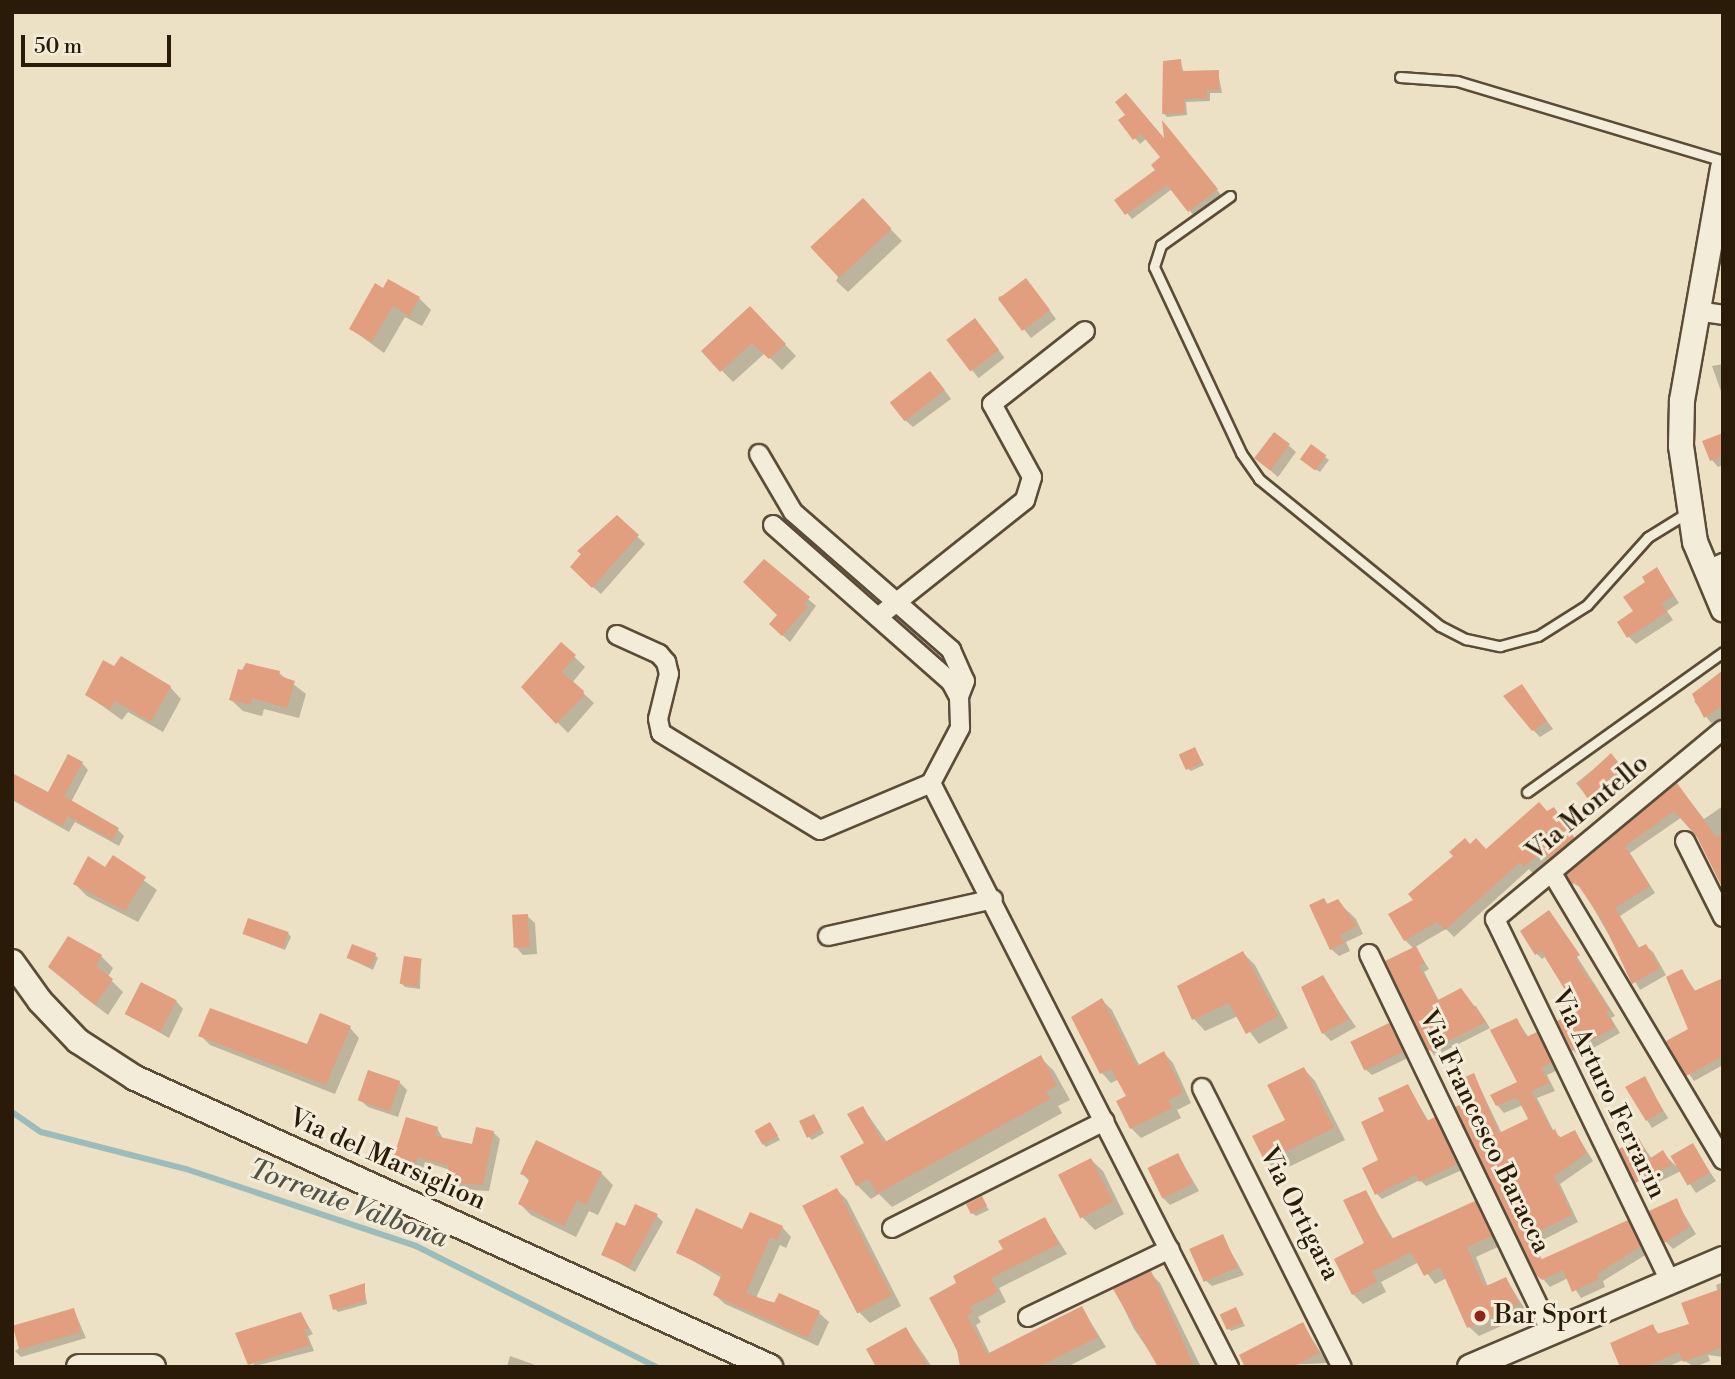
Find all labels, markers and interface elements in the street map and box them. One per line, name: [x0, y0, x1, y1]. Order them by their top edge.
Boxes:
scale bar: [24, 21, 175, 65]
text: 50 m: [34, 34, 82, 60]
street label: Via Montello: [1521, 748, 1655, 868]
street label: Via Arturo Ferrarin: [1544, 984, 1672, 1204]
street label: Via Francesco Baracca: [1412, 1005, 1556, 1259]
street label: Via del Marsiglion: [284, 1103, 490, 1217]
street label: Via Ortigara: [1252, 1142, 1346, 1286]
water label: Torrente Valbona: [244, 1152, 452, 1256]
place label: Bar Sport: [1494, 1300, 1608, 1332]
marker: Bar Sport: [1472, 1308, 1488, 1324]

